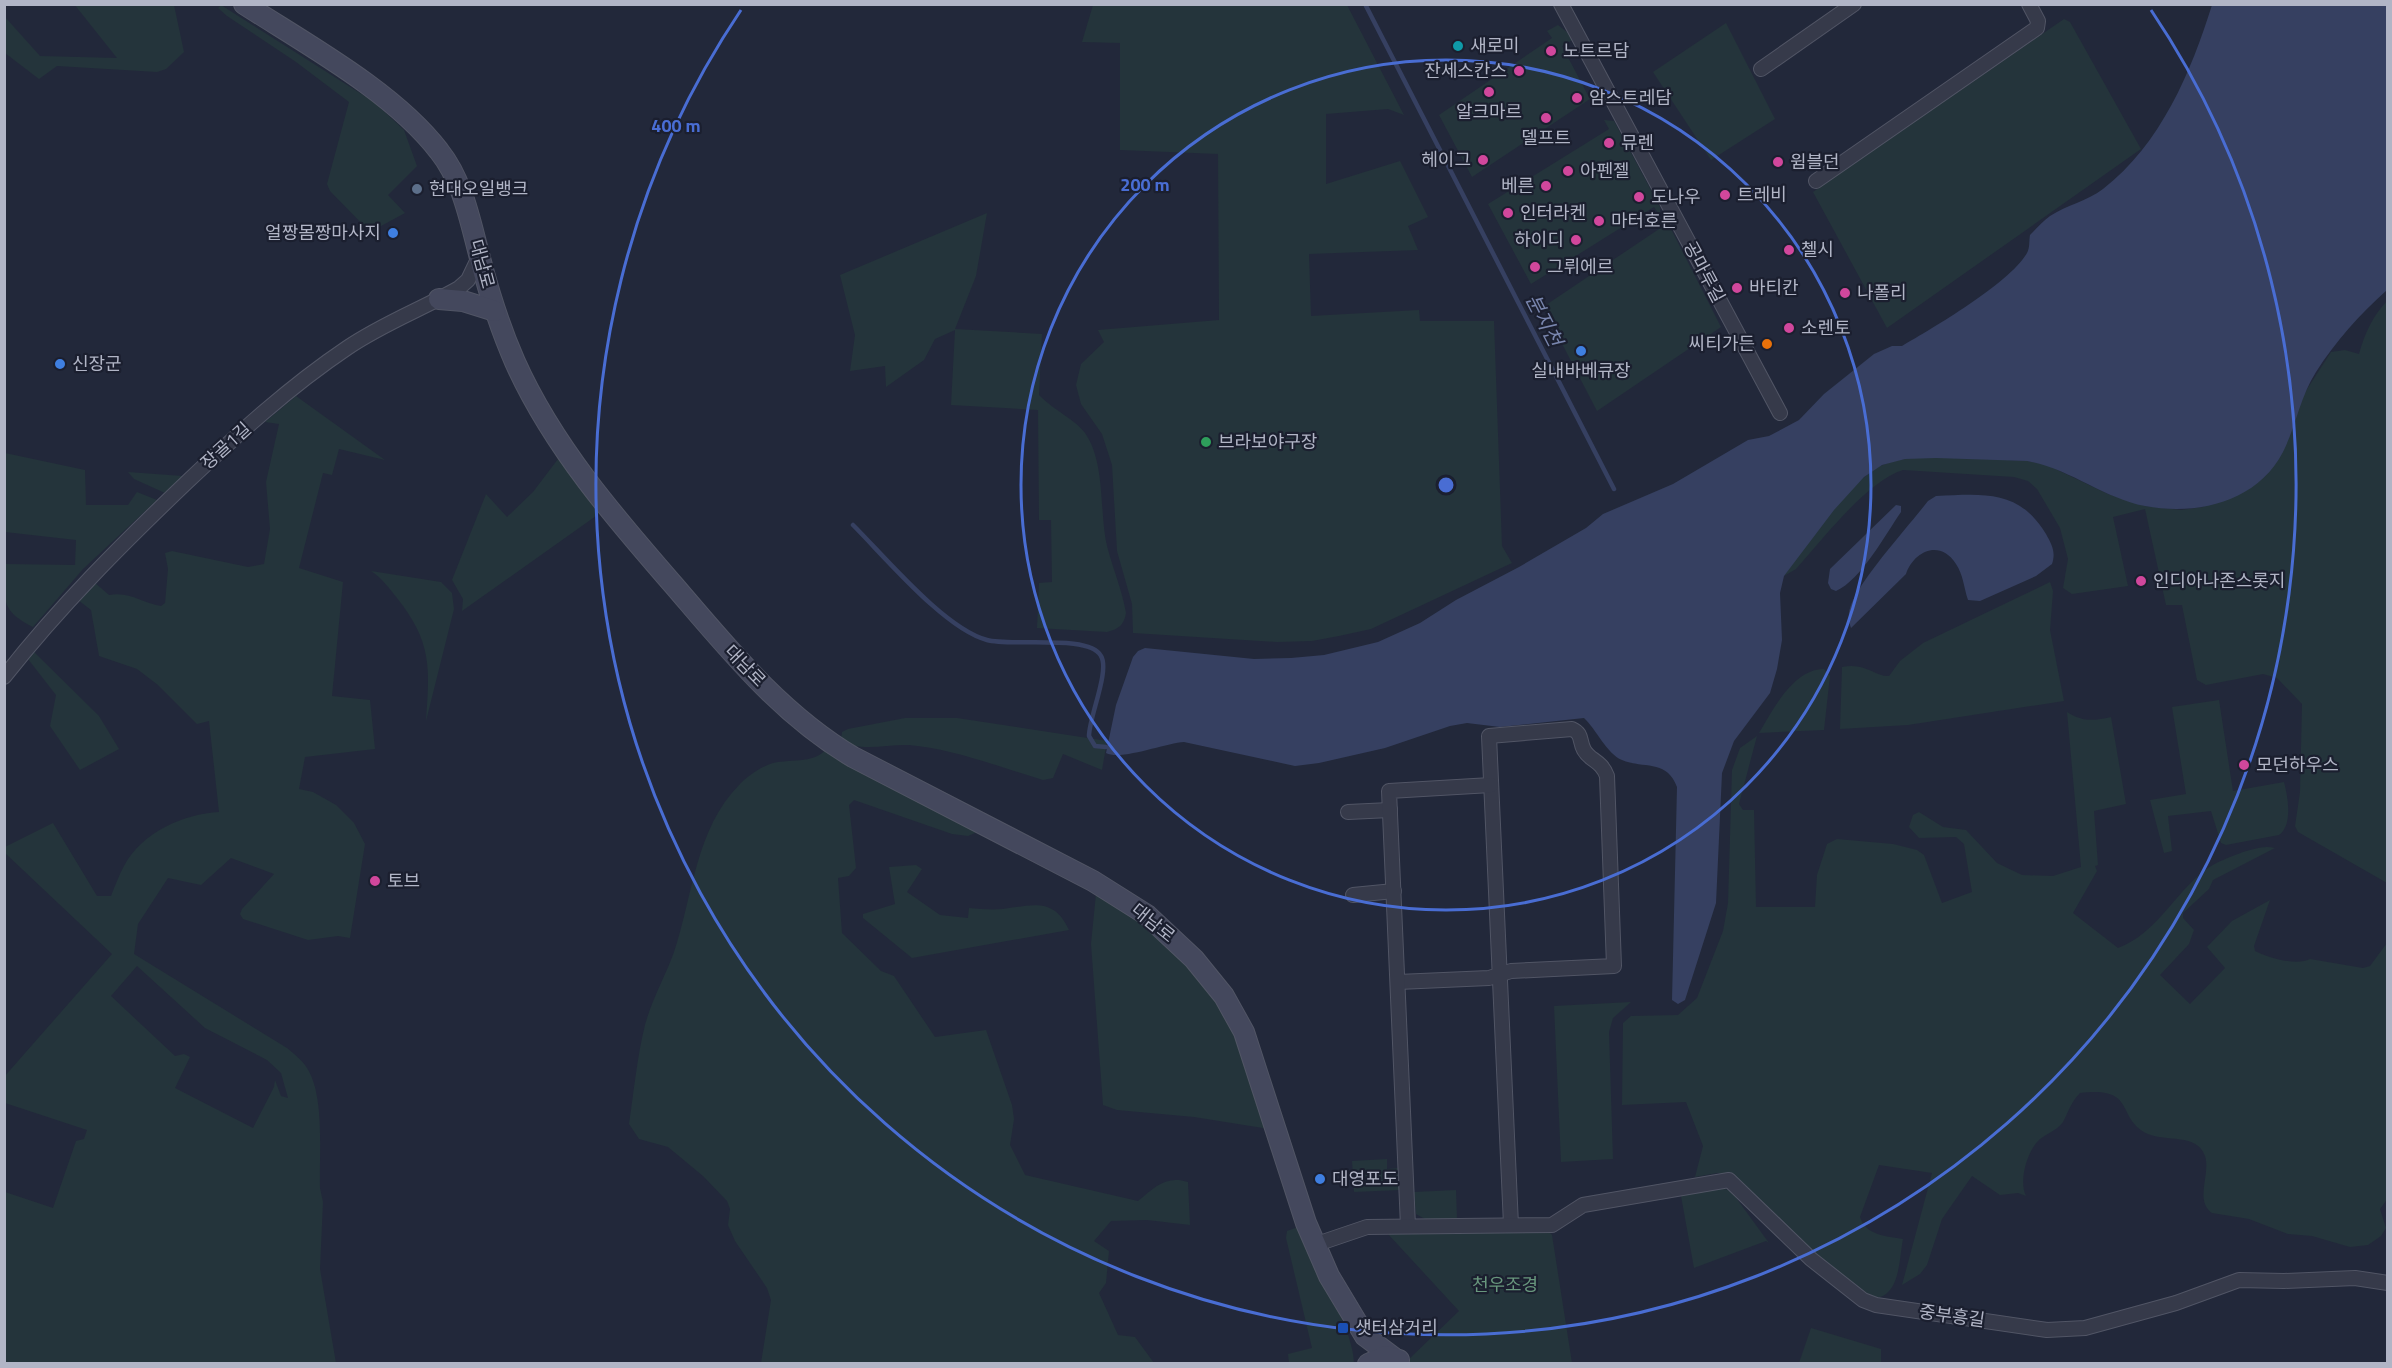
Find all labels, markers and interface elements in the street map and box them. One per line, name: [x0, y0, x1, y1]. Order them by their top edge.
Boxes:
place label: 새로미: [1470, 32, 1520, 59]
place label: 노트르담: [1563, 37, 1629, 64]
marker: 새로미: [1451, 39, 1465, 53]
marker: 노트르담: [1544, 44, 1558, 58]
place label: 잔세스칸스: [1424, 57, 1507, 84]
marker: 잔세스칸스: [1512, 64, 1526, 78]
place label: 암스트레담: [1589, 84, 1672, 111]
marker: 알크마르: [1482, 85, 1496, 99]
marker: 암스트레담: [1570, 91, 1584, 105]
place label: 알크마르: [1456, 98, 1522, 125]
marker: 델프트: [1539, 111, 1553, 125]
text: 400 m: [651, 112, 701, 139]
place label: 델프트: [1521, 124, 1571, 151]
place label: 뮤렌: [1621, 129, 1654, 156]
marker: 뮤렌: [1602, 136, 1616, 150]
place label: 헤이그: [1421, 146, 1471, 173]
place label: 윔블던: [1790, 148, 1840, 175]
marker: 헤이그: [1476, 153, 1490, 167]
marker: 윔블던: [1771, 155, 1785, 169]
place label: 아펜젤: [1580, 157, 1630, 184]
marker: 아펜젤: [1561, 164, 1575, 178]
text: 200 m: [1120, 171, 1170, 198]
place label: 베른: [1501, 172, 1534, 199]
place label: 현대오일뱅크: [429, 175, 528, 202]
marker: 베른: [1539, 179, 1553, 193]
place label: 트레비: [1737, 181, 1787, 208]
marker: 현대오일뱅크: [410, 182, 424, 196]
place label: 도나우: [1651, 183, 1701, 210]
marker: 트레비: [1718, 188, 1732, 202]
marker: 도나우: [1632, 190, 1646, 204]
place label: 인터라켄: [1520, 199, 1586, 226]
marker: 인터라켄: [1501, 206, 1515, 220]
place label: 마터호른: [1611, 207, 1677, 234]
marker: 마터호른: [1592, 214, 1606, 228]
place label: 얼짱몸짱마사지: [265, 219, 381, 246]
marker: 얼짱몸짱마사지: [386, 226, 400, 240]
place label: 하이디: [1514, 226, 1564, 253]
marker: 하이디: [1569, 233, 1583, 247]
street label: 대남로: [463, 236, 502, 291]
street label: 공마루길: [1677, 236, 1732, 307]
place label: 첼시: [1801, 236, 1834, 263]
marker: 첼시: [1782, 243, 1796, 257]
place label: 그뤼에르: [1547, 253, 1613, 280]
marker: 그뤼에르: [1528, 260, 1542, 274]
place label: 바티칸: [1749, 274, 1799, 301]
place label: 나폴리: [1857, 279, 1907, 306]
marker: 바티칸: [1730, 281, 1744, 295]
marker: 나폴리: [1838, 286, 1852, 300]
water label: 분지천: [1518, 288, 1572, 354]
place label: 소렌토: [1801, 314, 1851, 341]
marker: 소렌토: [1782, 321, 1796, 335]
place label: 씨티가든: [1689, 330, 1755, 357]
marker: 씨티가든: [1760, 337, 1774, 351]
marker: 실내바베큐장: [1574, 344, 1588, 358]
place label: 신장군: [72, 350, 122, 377]
marker: 신장군: [53, 357, 67, 371]
place label: 실내바베큐장: [1531, 357, 1631, 384]
street label: 장골1길: [194, 416, 257, 476]
place label: 브라보야구장: [1218, 428, 1317, 455]
marker: 브라보야구장: [1199, 435, 1213, 449]
centre of rings: [1436, 475, 1456, 495]
place label: 인디아나존스롯지: [2153, 567, 2285, 594]
marker: 인디아나존스롯지: [2134, 574, 2148, 588]
street label: 대남로: [718, 638, 772, 693]
place label: 모던하우스: [2256, 751, 2339, 778]
marker: 모던하우스: [2237, 758, 2251, 772]
place label: 토브: [387, 867, 420, 894]
marker: 토브: [368, 874, 382, 888]
street label: 대남로: [1126, 896, 1181, 949]
place label: 대영포도: [1332, 1165, 1398, 1192]
marker: 대영포도: [1313, 1172, 1327, 1186]
park label: 천우조경: [1472, 1271, 1538, 1298]
street label: 중부흥길: [1917, 1298, 1987, 1333]
place label: 샛터삼거리: [1355, 1314, 1438, 1341]
marker: 샛터삼거리: [1336, 1321, 1350, 1335]

